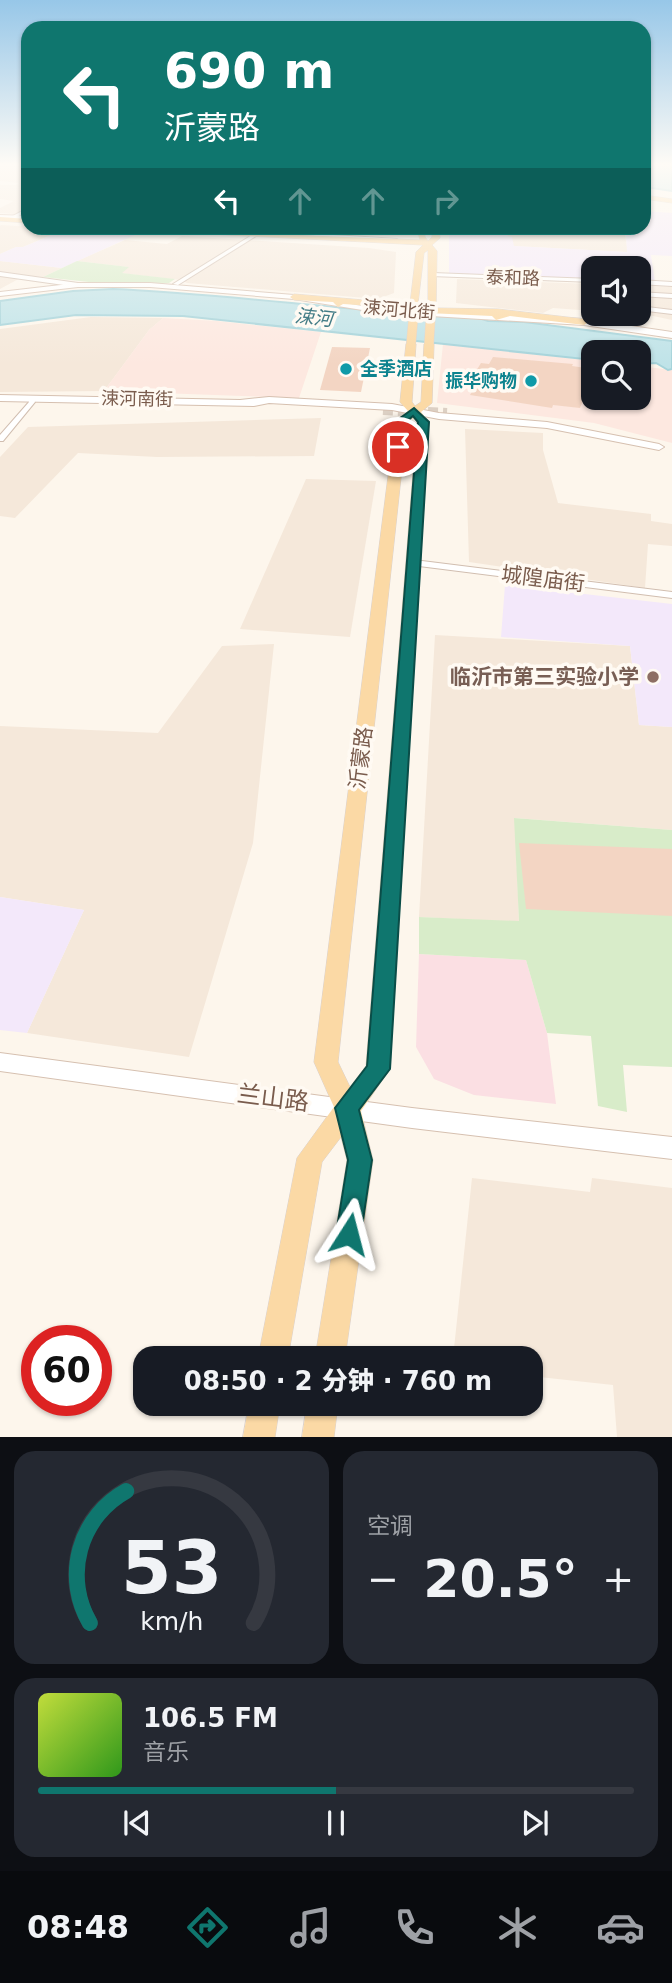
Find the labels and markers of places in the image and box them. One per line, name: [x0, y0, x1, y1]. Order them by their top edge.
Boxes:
place label: 全季酒店: [360, 358, 432, 379]
marker: 全季酒店: [338, 361, 354, 377]
place label: 振华购物: [445, 370, 517, 391]
marker: 振华购物: [523, 373, 539, 389]
pin: [368, 417, 428, 477]
place label: 临沂市第三实验小学: [450, 665, 639, 689]
marker: 临沂市第三实验小学: [645, 669, 661, 685]

